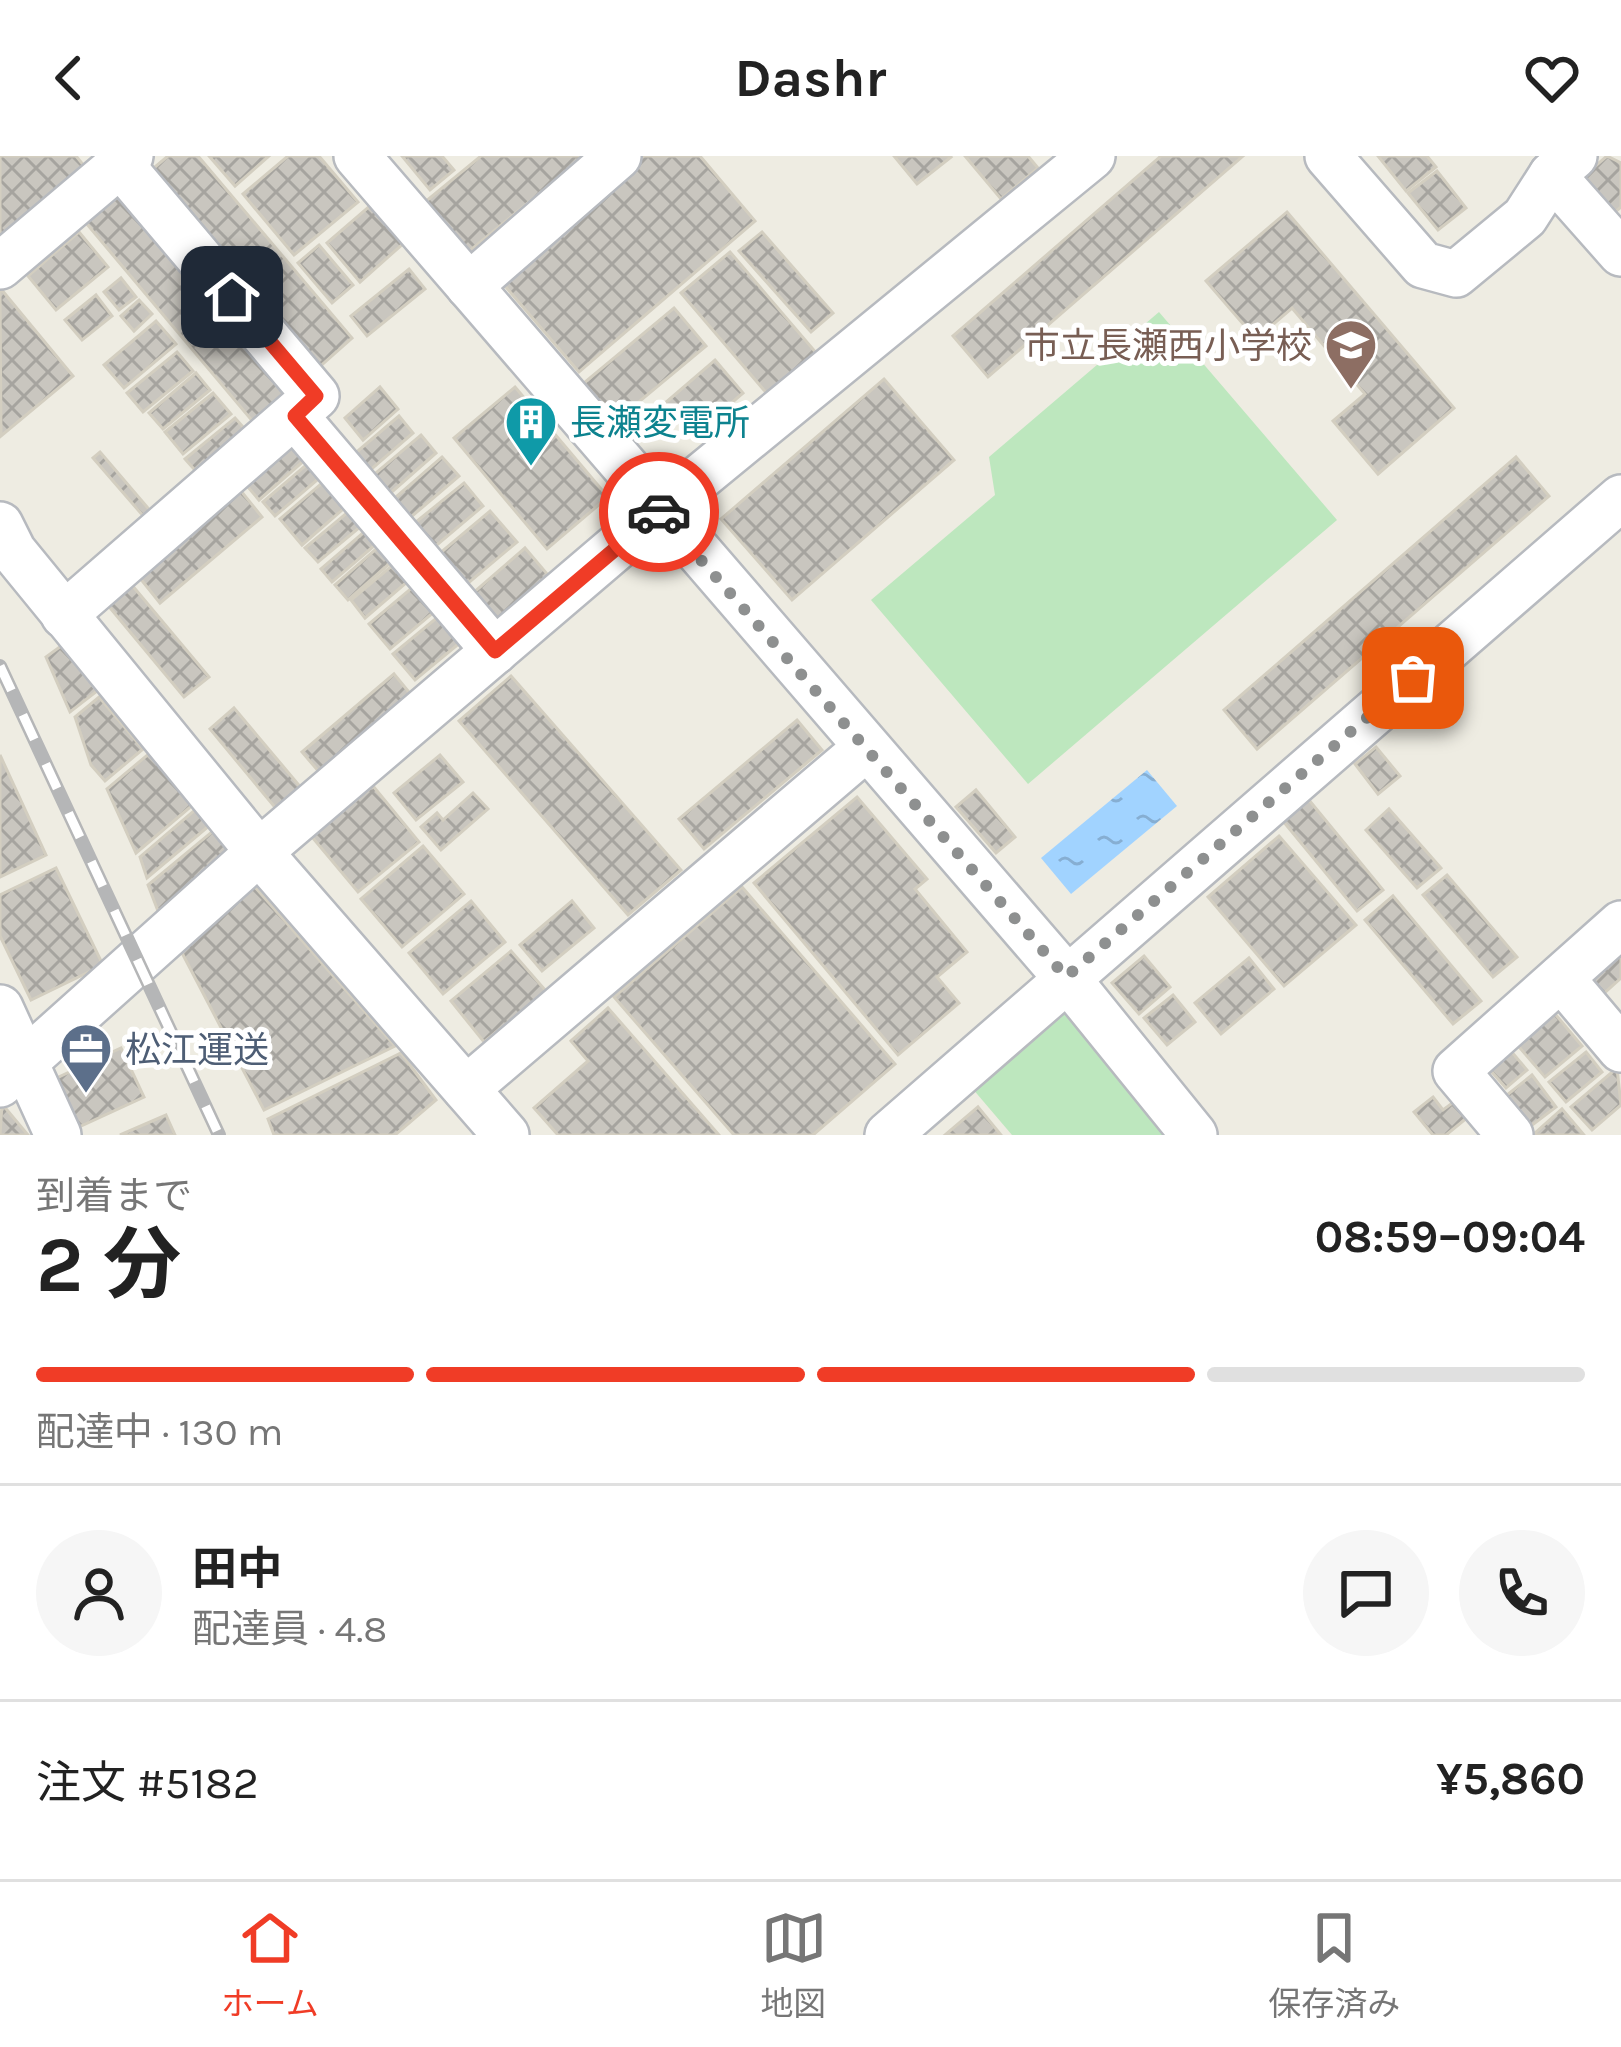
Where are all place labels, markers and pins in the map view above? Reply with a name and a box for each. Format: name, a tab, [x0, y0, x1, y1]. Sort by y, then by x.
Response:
pin	[181, 246, 283, 348]
school or university icon: 市立長瀬西小学校	[1323, 317, 1379, 391]
place label: 市立長瀬西小学校	[1024, 325, 1312, 367]
building icon: 長瀬変電所	[503, 394, 559, 468]
place label: 長瀬変電所	[570, 402, 750, 444]
pin	[1362, 627, 1464, 729]
office icon: 松江運送	[58, 1021, 114, 1095]
place label: 松江運送	[125, 1029, 269, 1071]

